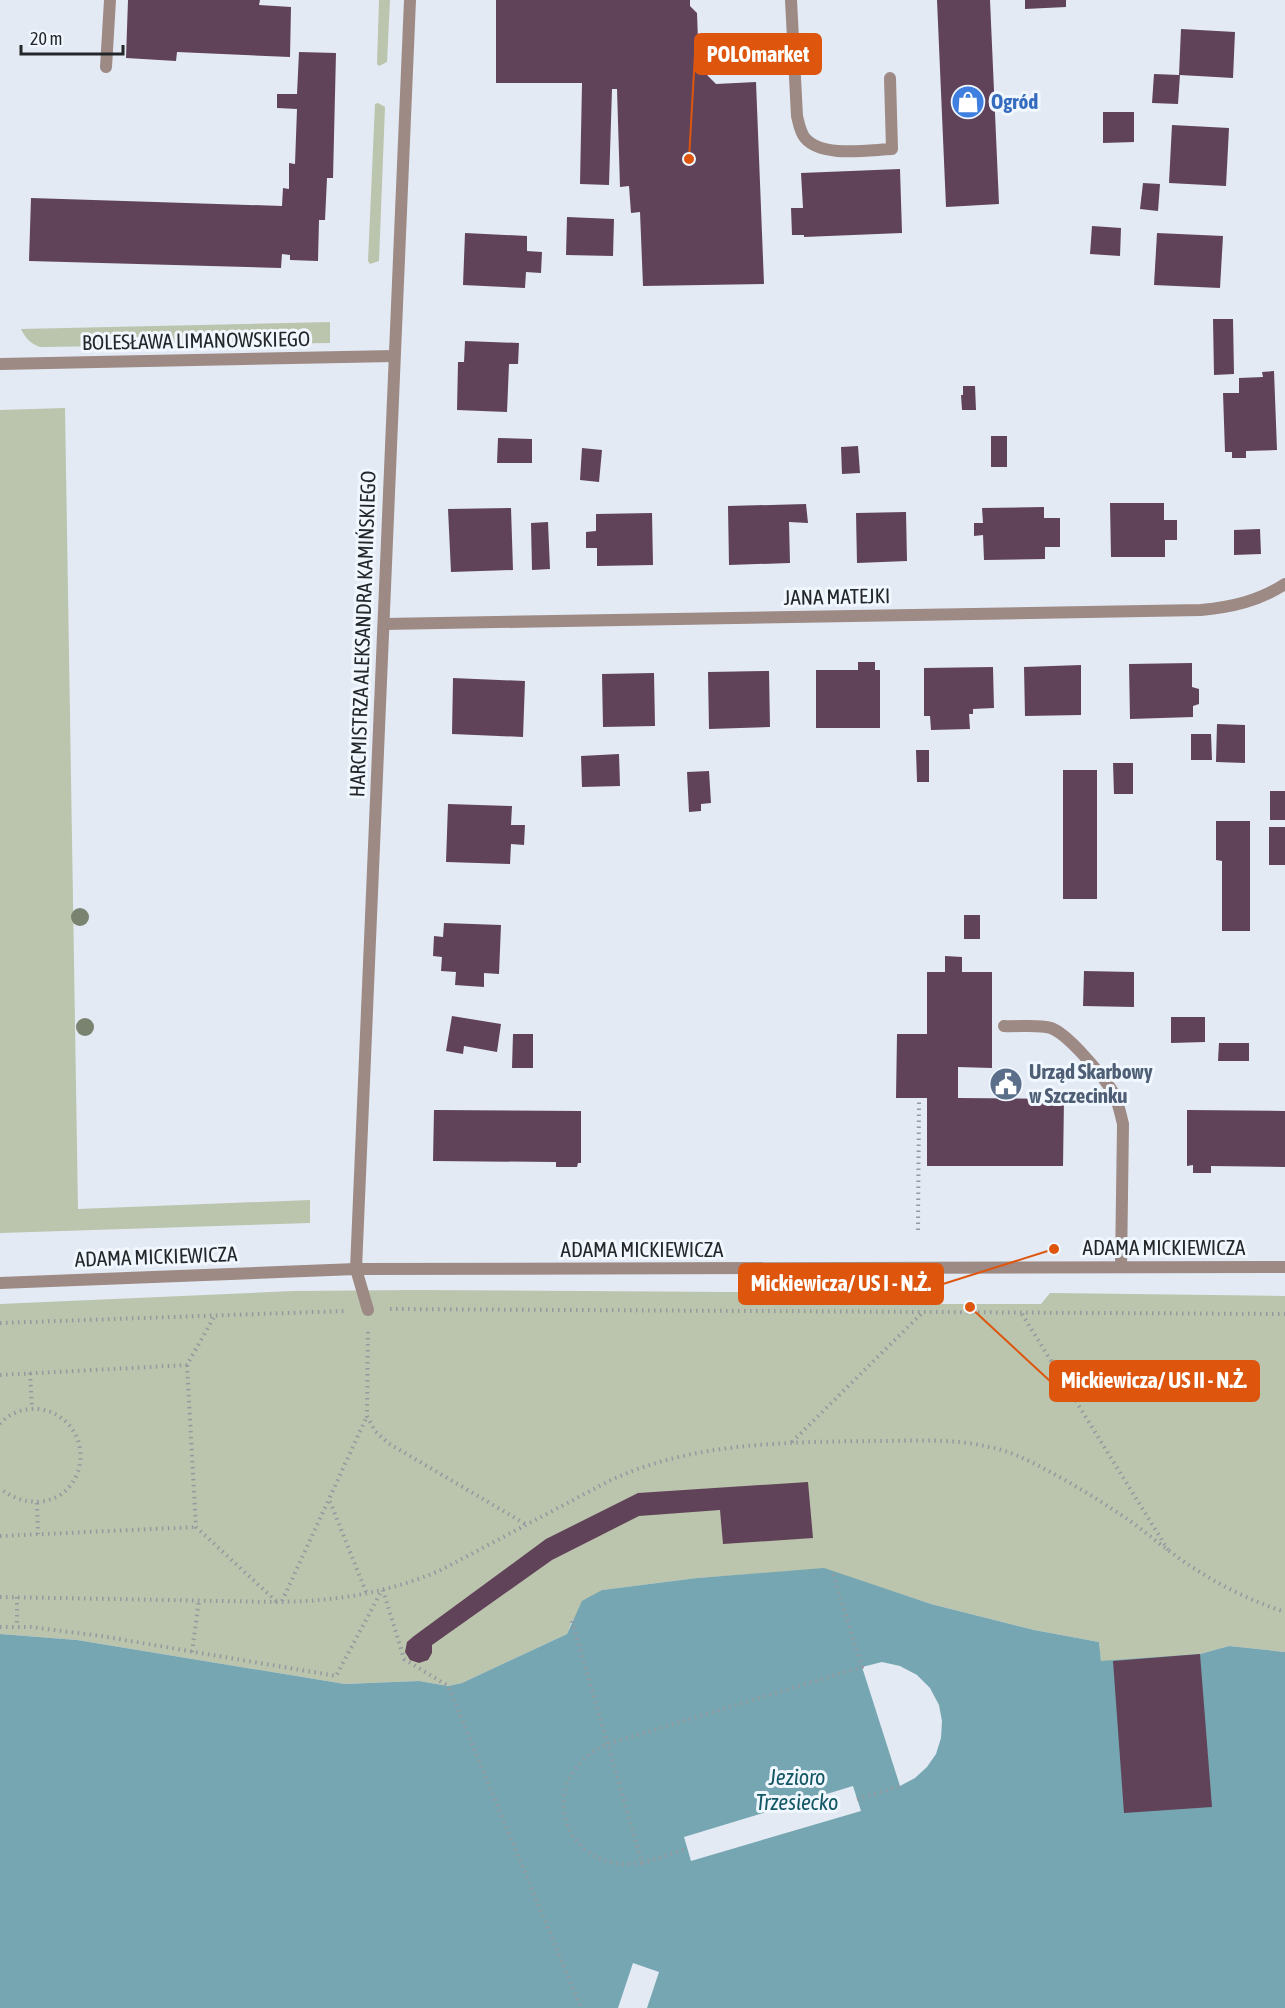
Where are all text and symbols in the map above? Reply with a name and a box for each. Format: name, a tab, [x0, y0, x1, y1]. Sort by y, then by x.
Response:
scale bar	[21, 18, 123, 56]
text: 20 m	[30, 28, 62, 49]
callout: POLOmarket	[695, 34, 821, 74]
text: POLOmarket	[707, 41, 810, 67]
shop icon: Ogród	[950, 84, 986, 120]
place label: Ogród	[991, 89, 1038, 113]
street label: BOLESŁAWA LIMANOWSKIEGO	[82, 326, 310, 354]
street label: HARCMISTRZA ALEKSANDRA KAMIŃSKIEGO	[344, 470, 380, 798]
street label: JANA MATEJKI	[783, 583, 890, 609]
place label: Urząd Skarbowy w Szczecinku	[1029, 1059, 1153, 1107]
public building icon: Urząd Skarbowy w Szczecinku	[988, 1066, 1024, 1102]
street label: ADAMA MICKIEWICZA	[1083, 1235, 1246, 1259]
street label: ADAMA MICKIEWICZA	[561, 1237, 724, 1261]
street label: ADAMA MICKIEWICZA	[74, 1241, 238, 1271]
callout: Mickiewicza/ US I - N.Ż.	[739, 1264, 943, 1304]
text: Mickiewicza/ US I - N.Ż.	[751, 1270, 931, 1296]
callout: Mickiewicza/ US II - N.Ż.	[1050, 1361, 1259, 1401]
text: Mickiewicza/ US II - N.Ż.	[1061, 1367, 1247, 1393]
water label: Jezioro Trzesiecko	[756, 1764, 838, 1815]

